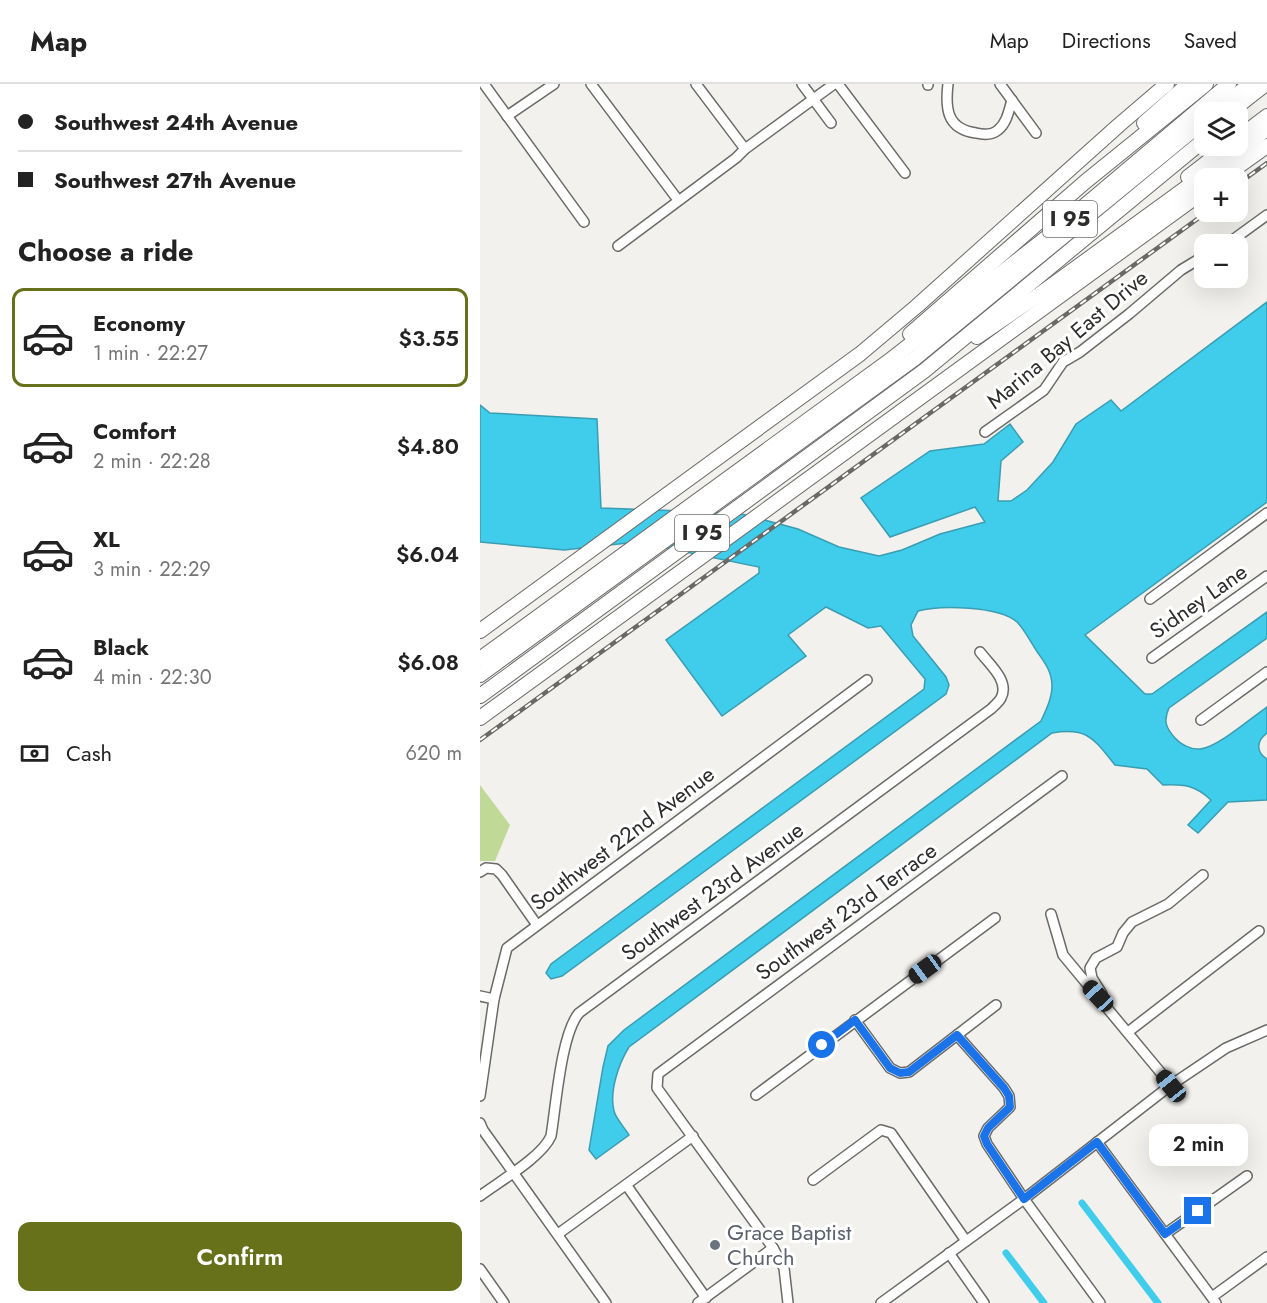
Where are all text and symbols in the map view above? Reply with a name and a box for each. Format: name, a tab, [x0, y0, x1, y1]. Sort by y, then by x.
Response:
text: Map	[30, 21, 87, 62]
text: Map	[990, 26, 1029, 56]
text: Directions	[1062, 26, 1151, 56]
text: Saved	[1184, 26, 1237, 56]
map controls	[1194, 102, 1248, 288]
button: layers	[1194, 102, 1248, 156]
text: Southwest 24th Avenue	[54, 106, 298, 138]
text: Southwest 27th Avenue	[54, 164, 296, 196]
button: +	[1194, 168, 1248, 222]
road number: I 95	[1043, 201, 1097, 237]
text: Choose a ride	[18, 232, 193, 271]
button: −	[1194, 234, 1248, 288]
street label: Marina Bay East Drive	[979, 262, 1155, 416]
text: Economy	[93, 307, 185, 339]
icon: car	[21, 311, 75, 365]
text: $3.55	[399, 322, 459, 354]
text: 1 min · 22:27	[93, 339, 208, 368]
text: Comfort	[93, 415, 176, 447]
icon: car	[21, 419, 75, 473]
text: $4.80	[397, 430, 459, 462]
text: 2 min · 22:28	[93, 447, 211, 476]
road number: I 95	[675, 515, 729, 551]
text: XL	[93, 523, 120, 555]
icon: car	[21, 527, 75, 581]
text: $6.04	[396, 538, 459, 570]
text: 3 min · 22:29	[93, 555, 211, 584]
street label: Sidney Lane	[1143, 556, 1253, 646]
text: Black	[93, 631, 149, 663]
icon: car	[21, 635, 75, 689]
text: $6.08	[397, 646, 459, 678]
text: 4 min · 22:30	[93, 663, 212, 692]
icon: cash	[18, 737, 51, 770]
text: Cash	[66, 737, 112, 769]
text: 620 m	[406, 739, 462, 768]
street label: Southwest 22nd Avenue	[523, 758, 721, 918]
street label: Southwest 23rd Avenue	[614, 814, 810, 968]
street label: Southwest 23rd Terrace	[749, 834, 943, 988]
car	[905, 951, 945, 987]
car	[1079, 977, 1117, 1015]
route start	[808, 1031, 835, 1058]
car	[1153, 1066, 1189, 1106]
callout: 2 min	[1148, 1124, 1248, 1166]
text: 2 min	[1173, 1130, 1224, 1159]
route end	[1184, 1197, 1211, 1224]
place label: Grace Baptist Church	[727, 1216, 852, 1273]
button: Confirm	[18, 1222, 462, 1291]
marker: Grace Baptist Church	[708, 1238, 722, 1252]

